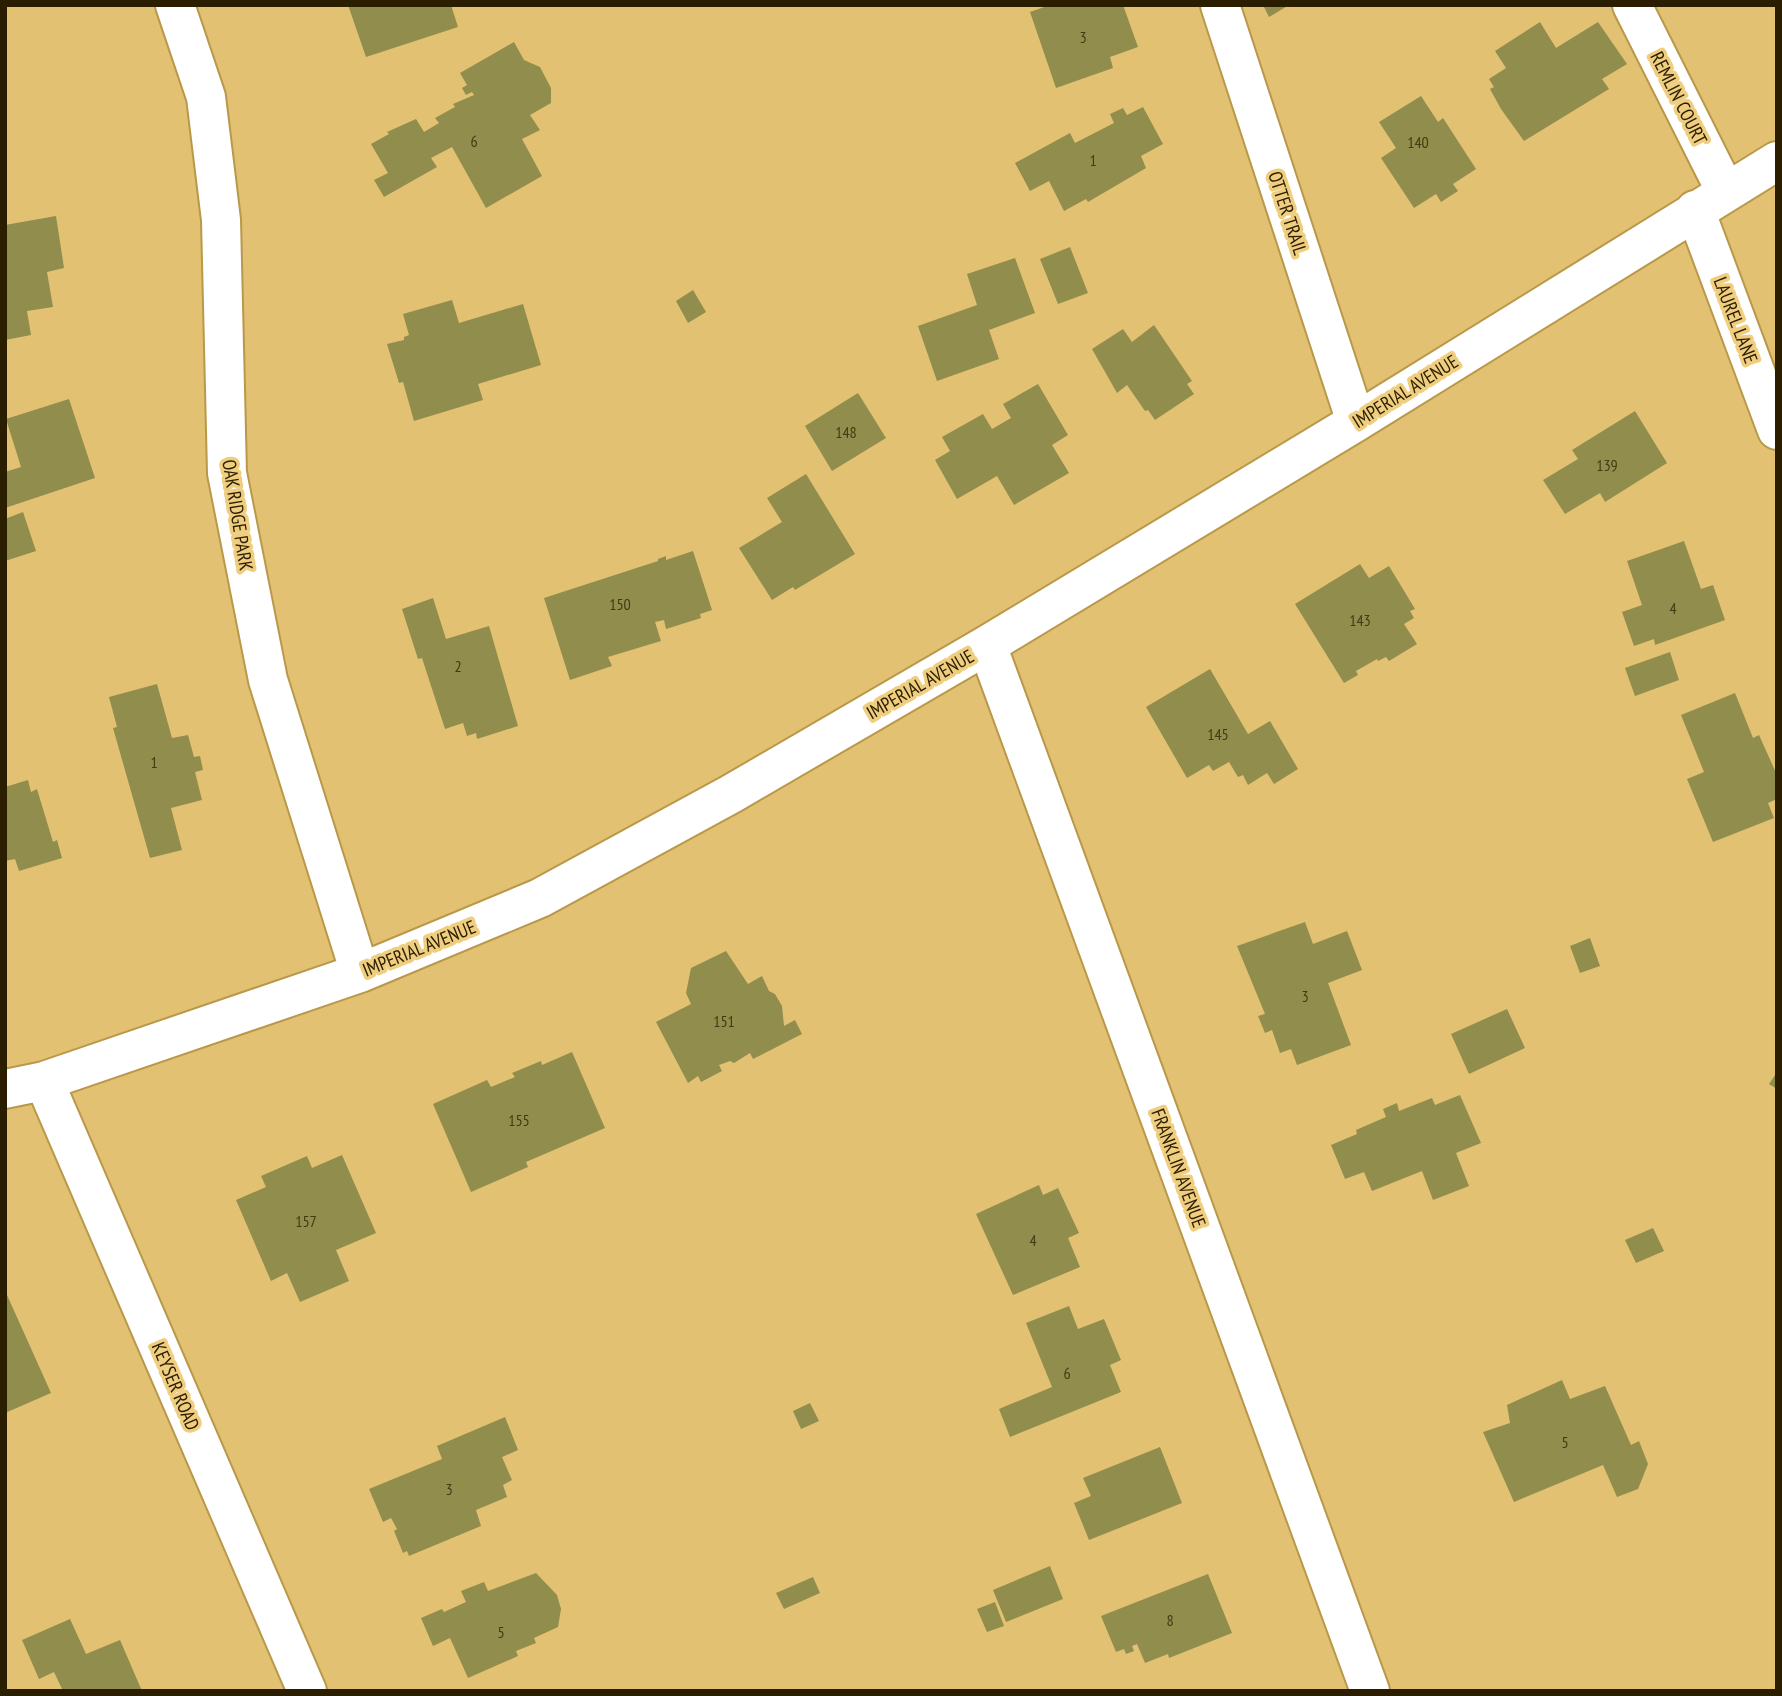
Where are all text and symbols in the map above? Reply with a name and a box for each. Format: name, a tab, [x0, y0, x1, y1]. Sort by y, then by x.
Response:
house number: 3	[1079, 27, 1087, 47]
street label: REMLIN COURT	[1645, 47, 1713, 149]
house number: 6	[470, 131, 478, 151]
house number: 140	[1407, 132, 1429, 152]
house number: 1	[1089, 150, 1097, 170]
street label: OTTER TRAIL	[1263, 168, 1313, 258]
street label: LAUREL LANE	[1709, 273, 1763, 367]
street label: IMPERIAL AVENUE	[1348, 349, 1462, 433]
house number: 148	[835, 422, 857, 442]
house number: 139	[1596, 455, 1618, 475]
street label: OAK RIDGE PARK	[217, 458, 259, 572]
house number: 150	[609, 594, 631, 614]
house number: 4	[1669, 598, 1677, 618]
house number: 143	[1349, 610, 1371, 630]
street label: IMPERIAL AVENUE	[862, 644, 978, 724]
house number: 2	[454, 656, 462, 676]
house number: 145	[1207, 724, 1229, 744]
house number: 1	[150, 752, 158, 772]
street label: IMPERIAL AVENUE	[359, 914, 479, 982]
house number: 3	[1301, 986, 1309, 1006]
house number: 151	[713, 1011, 735, 1031]
street label: FRANKLIN AVENUE	[1146, 1105, 1212, 1231]
house number: 155	[508, 1110, 530, 1130]
house number: 157	[295, 1211, 317, 1231]
house number: 4	[1029, 1230, 1037, 1250]
street label: KEYSER ROAD	[147, 1338, 205, 1434]
house number: 6	[1063, 1363, 1071, 1383]
house number: 5	[1561, 1432, 1569, 1452]
house number: 3	[445, 1479, 453, 1499]
house number: 8	[1166, 1610, 1174, 1630]
house number: 5	[497, 1622, 505, 1642]

